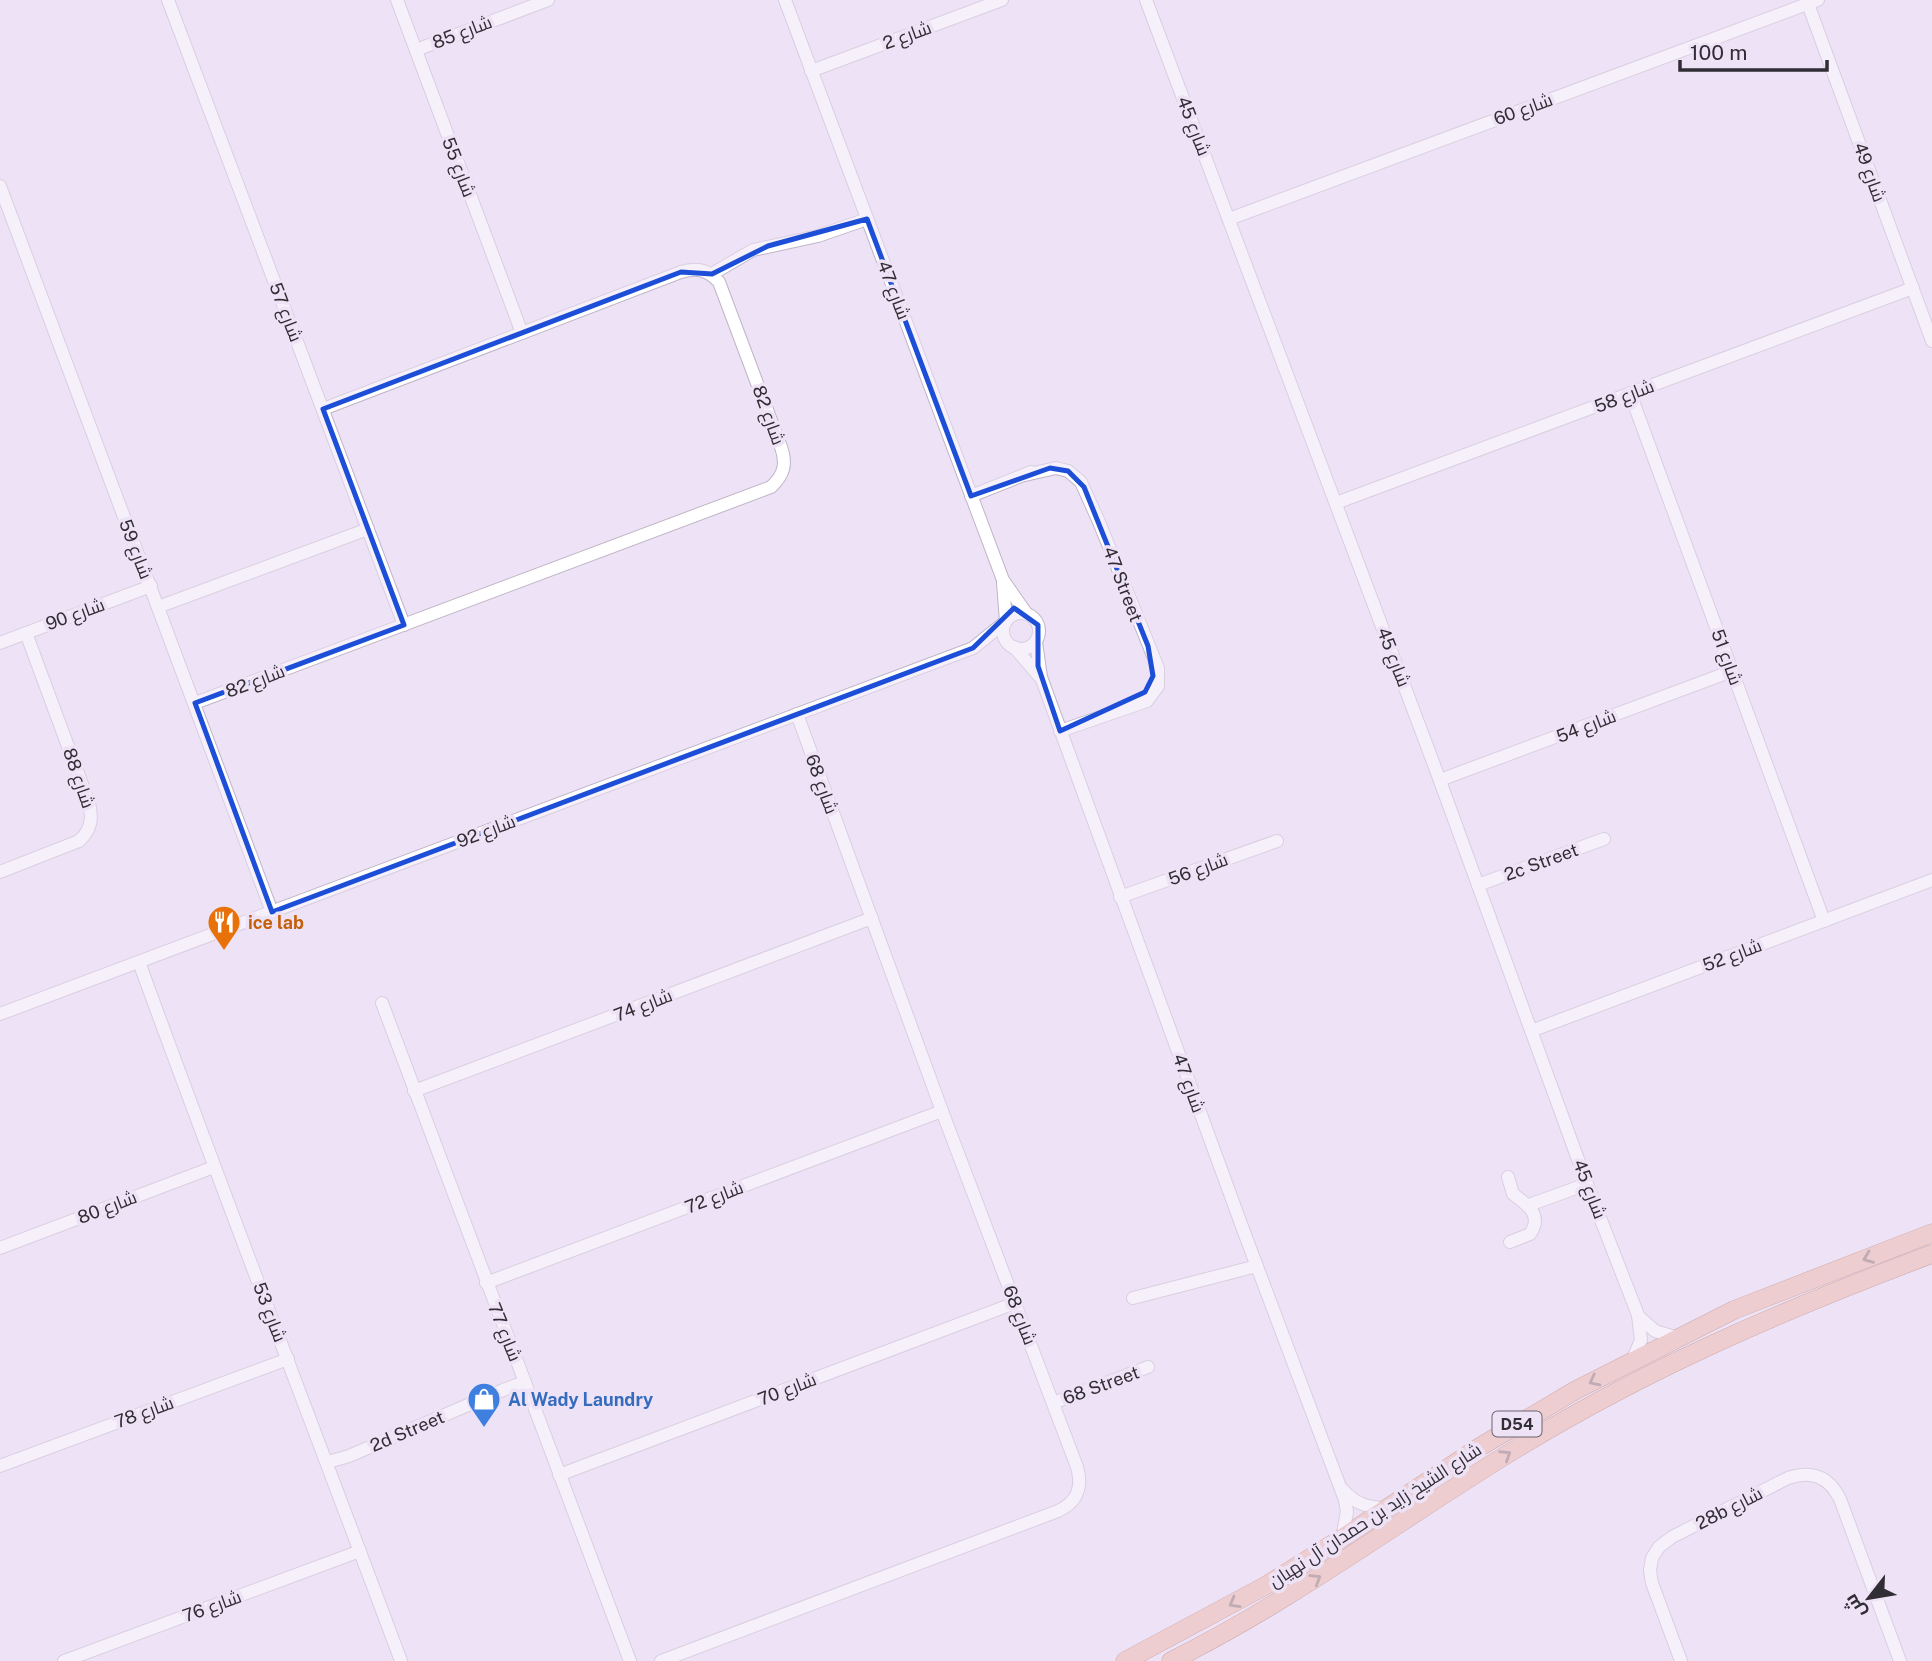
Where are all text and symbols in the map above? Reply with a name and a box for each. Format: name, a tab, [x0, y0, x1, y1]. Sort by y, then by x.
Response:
street label: شارع 85	[429, 11, 496, 55]
street label: شارع 2	[880, 17, 935, 55]
scale bar	[1680, 28, 1827, 72]
text: 100 m	[1690, 40, 1747, 65]
street label: شارع 60	[1491, 89, 1556, 131]
street label: شارع 45	[1171, 93, 1215, 159]
street label: شارع 55	[436, 134, 480, 201]
street label: شارع 49	[1848, 139, 1890, 205]
street label: شارع 47	[871, 258, 915, 323]
street label: شارع 57	[263, 279, 307, 345]
street label: شارع 58	[1591, 375, 1658, 419]
street label: شارع 82	[747, 382, 789, 448]
street label: شارع 59	[113, 516, 157, 582]
street label: 47 Street	[1099, 543, 1147, 625]
street label: شارع 90	[43, 594, 108, 636]
street label: شارع 45	[1371, 624, 1415, 690]
street label: شارع 51	[1705, 626, 1747, 689]
street label: شارع 82	[222, 660, 288, 704]
street label: شارع 54	[1553, 705, 1619, 749]
street label: شارع 88	[57, 745, 99, 812]
street label: شارع 68	[800, 751, 842, 817]
street label: شارع 92	[454, 810, 519, 854]
street label: 2c Street	[1501, 839, 1581, 885]
street label: شارع 56	[1165, 849, 1231, 891]
restaurant icon: ice lab	[205, 903, 243, 952]
place label: ice lab	[248, 912, 304, 933]
street label: شارع 52	[1700, 934, 1765, 978]
street label: شارع 74	[611, 984, 676, 1028]
street label: شارع 47	[1167, 1051, 1209, 1116]
street label: شارع 45	[1567, 1156, 1611, 1222]
street label: شارع 72	[682, 1176, 747, 1220]
street label: شارع 80	[74, 1186, 140, 1230]
one-way arrow	[1863, 1249, 1875, 1263]
street label: شارع 53	[247, 1279, 291, 1345]
street label: شارع 68	[997, 1282, 1041, 1348]
street label: شارع 77	[482, 1300, 526, 1365]
street label: 68 Street	[1060, 1362, 1142, 1408]
street label: شارع 70	[755, 1368, 820, 1412]
one-way arrow	[1589, 1373, 1601, 1386]
shop icon: Al Wady Laundry	[465, 1380, 503, 1429]
place label: Al Wady Laundry	[508, 1389, 653, 1410]
street label: شارع 78	[112, 1392, 177, 1434]
street label: 2d Street	[367, 1406, 447, 1456]
road number: D54	[1492, 1412, 1542, 1436]
street label: شارع الشيخ زايد بن حمدان آل نهيان	[1265, 1438, 1486, 1593]
one-way arrow	[1499, 1450, 1512, 1463]
street label: 28b شارع	[1692, 1482, 1767, 1536]
north arrow	[1834, 1563, 1904, 1633]
one-way arrow	[1308, 1575, 1321, 1588]
street label: شارع 76	[180, 1586, 245, 1628]
text: ش	[1839, 1590, 1871, 1623]
one-way arrow	[1228, 1595, 1241, 1608]

